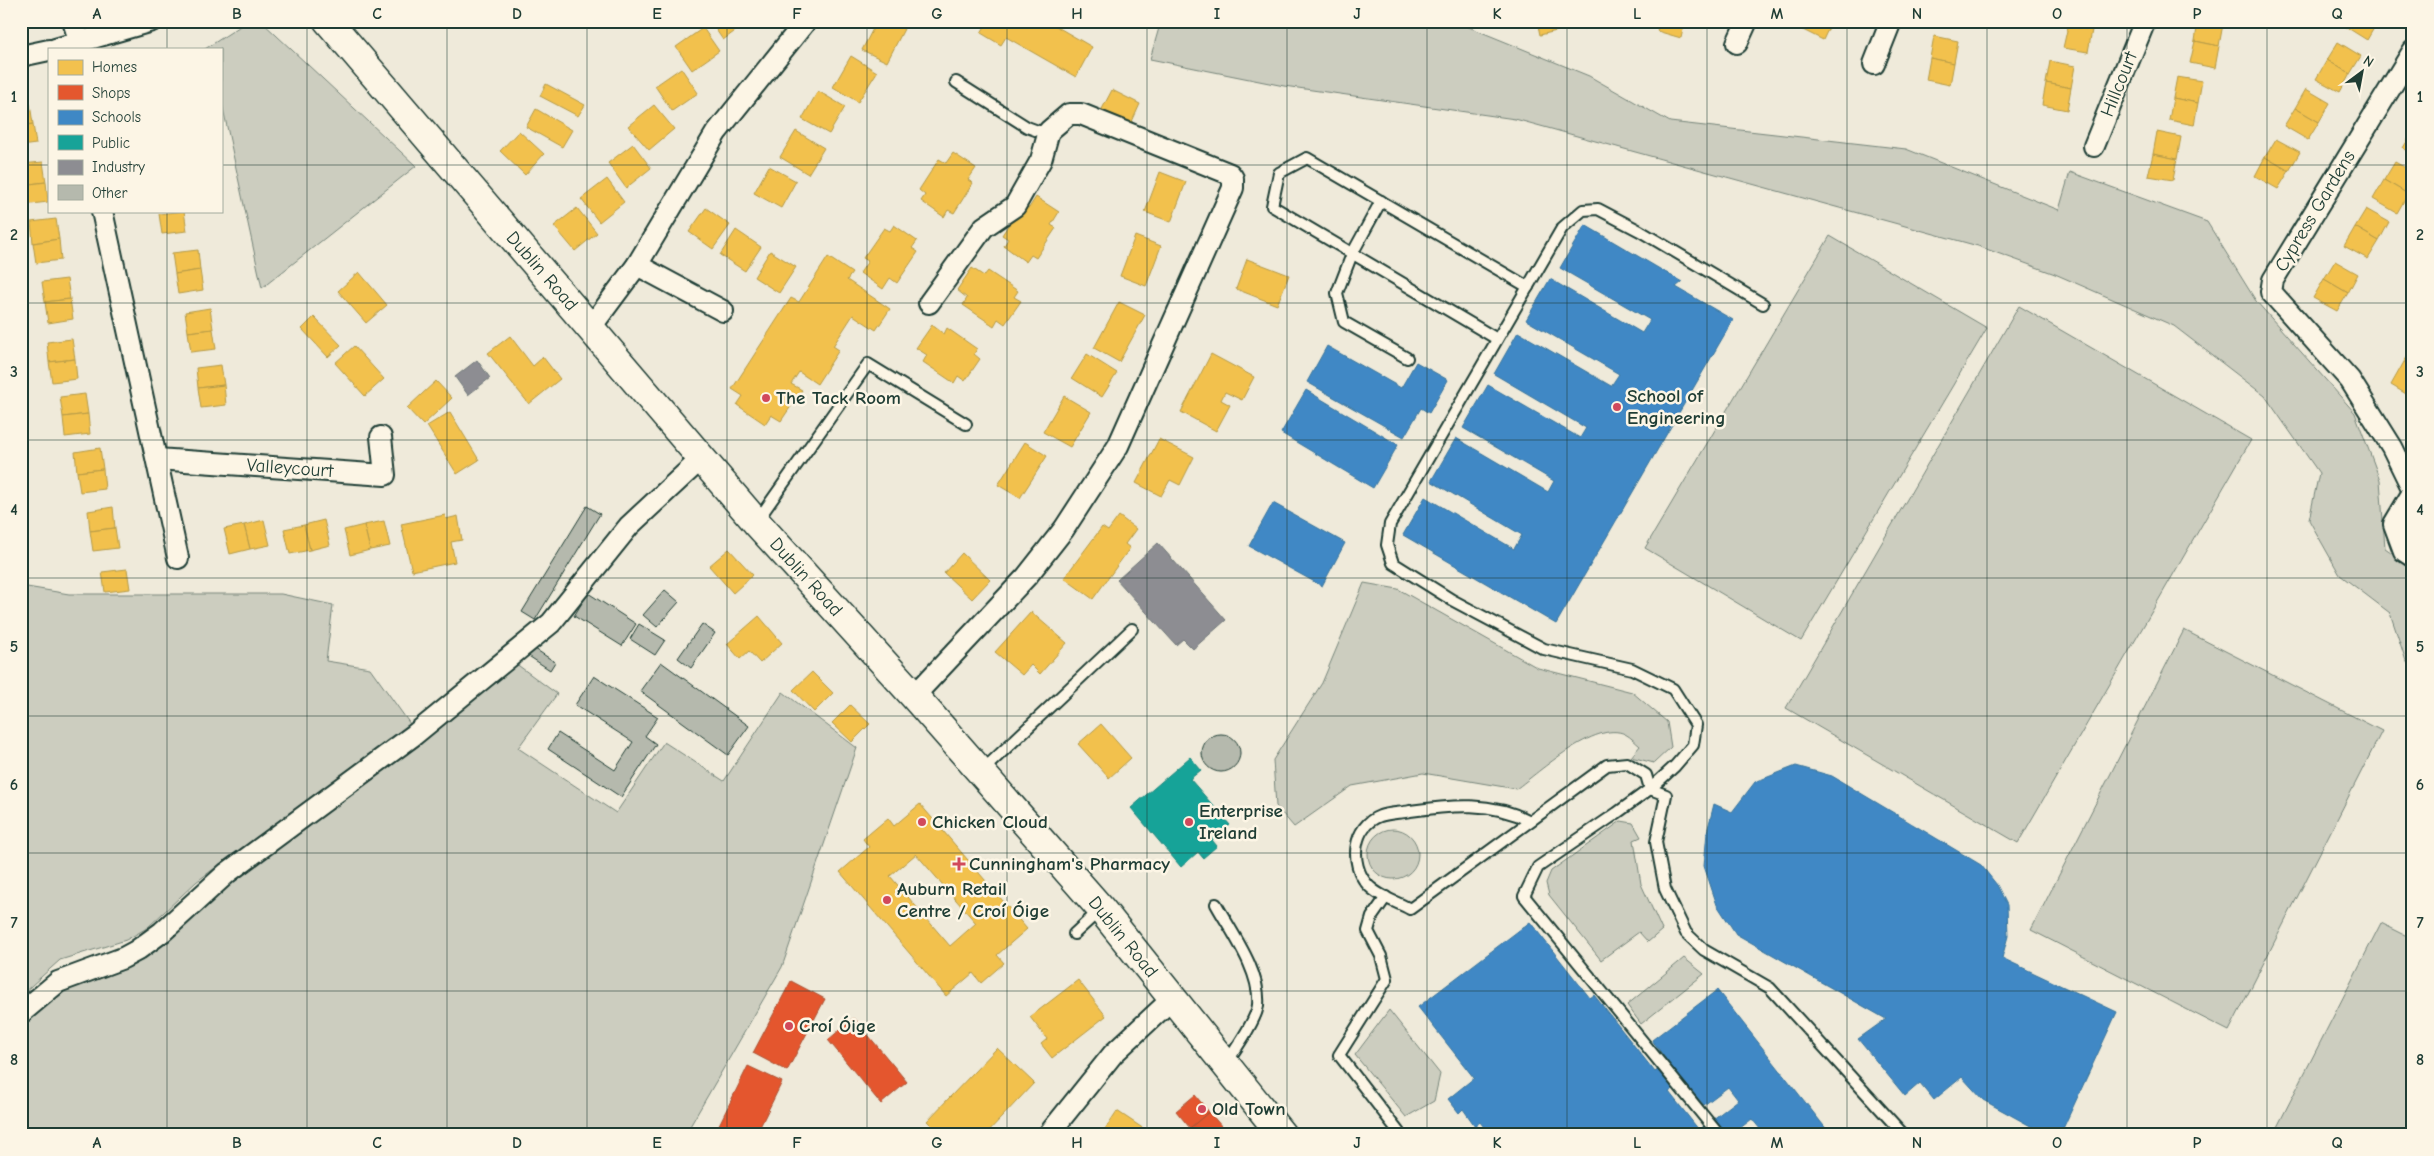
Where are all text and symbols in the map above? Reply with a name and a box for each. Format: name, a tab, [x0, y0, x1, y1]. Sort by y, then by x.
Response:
text: A	[93, 5, 102, 23]
text: B	[232, 5, 242, 23]
text: C	[372, 5, 382, 23]
text: D	[512, 5, 522, 23]
text: E	[652, 5, 662, 23]
text: F	[792, 5, 802, 23]
text: G	[931, 5, 943, 23]
text: H	[1071, 5, 1083, 23]
text: I	[1214, 5, 1220, 23]
text: J	[1353, 5, 1361, 23]
text: K	[1492, 5, 1502, 23]
text: L	[1633, 5, 1641, 23]
text: M	[1771, 5, 1784, 23]
text: N	[1912, 5, 1922, 23]
text: O	[2052, 5, 2062, 23]
text: P	[2193, 5, 2202, 23]
text: Q	[2331, 5, 2343, 23]
legend	[48, 48, 222, 212]
street label: Hillcourt	[2096, 48, 2142, 120]
north arrow	[2336, 48, 2386, 98]
text: N	[2360, 52, 2377, 71]
text: Homes	[92, 58, 137, 76]
text: Shops	[92, 84, 130, 102]
text: 1	[11, 88, 17, 106]
text: 1	[2417, 88, 2423, 106]
text: Schools	[92, 108, 141, 126]
text: Public	[92, 134, 130, 152]
street label: Cypress Gardens	[2270, 146, 2360, 276]
text: Industry	[92, 158, 145, 176]
text: Other	[92, 184, 127, 202]
text: 2	[10, 226, 18, 244]
text: 2	[2416, 226, 2424, 244]
street label: Dublin Road	[501, 227, 583, 315]
text: 3	[10, 363, 18, 381]
text: 3	[2416, 363, 2424, 381]
place label: School of Engineering	[1627, 385, 1726, 429]
place label: The Tack Room	[776, 387, 901, 409]
marker: The Tack Room	[760, 392, 772, 404]
marker: School of Engineering	[1611, 401, 1623, 413]
street label: Valleycourt	[246, 454, 335, 482]
text: 4	[10, 501, 18, 519]
text: 4	[2416, 501, 2424, 519]
street label: Dublin Road	[765, 533, 847, 621]
text: 5	[10, 638, 18, 656]
text: 5	[2416, 638, 2424, 656]
text: 6	[10, 776, 18, 794]
text: 6	[2416, 776, 2424, 794]
place label: Enterprise Ireland	[1199, 800, 1283, 844]
place label: Chicken Cloud	[932, 811, 1048, 833]
marker: Chicken Cloud	[916, 816, 928, 828]
marker: Enterprise Ireland	[1183, 816, 1195, 828]
place label: Cunningham's Pharmacy	[969, 853, 1170, 875]
marker: Cunningham's Pharmacy	[953, 858, 965, 870]
place label: Auburn Retail Centre / Croí Óige	[897, 878, 1049, 922]
street label: Dublin Road	[1084, 892, 1162, 982]
marker: Auburn Retail Centre / Croí Óige	[881, 894, 893, 906]
text: 7	[10, 914, 18, 932]
text: 7	[2416, 914, 2424, 932]
place label: Croí Óige	[799, 1015, 876, 1037]
marker: Croí Óige	[783, 1020, 795, 1032]
text: 8	[10, 1051, 18, 1069]
text: 8	[2416, 1051, 2424, 1069]
place label: Old Town	[1212, 1098, 1286, 1120]
marker: Old Town	[1196, 1103, 1208, 1115]
text: A	[93, 1134, 102, 1152]
text: B	[232, 1134, 242, 1152]
text: C	[372, 1134, 382, 1152]
text: D	[512, 1134, 522, 1152]
text: E	[652, 1134, 662, 1152]
text: F	[792, 1134, 802, 1152]
text: G	[931, 1134, 943, 1152]
text: H	[1071, 1134, 1083, 1152]
text: I	[1214, 1134, 1220, 1152]
text: J	[1353, 1134, 1361, 1152]
text: K	[1492, 1134, 1502, 1152]
text: L	[1633, 1134, 1641, 1152]
text: M	[1771, 1134, 1784, 1152]
text: N	[1912, 1134, 1922, 1152]
text: O	[2052, 1134, 2062, 1152]
text: P	[2193, 1134, 2202, 1152]
text: Q	[2331, 1134, 2343, 1152]

